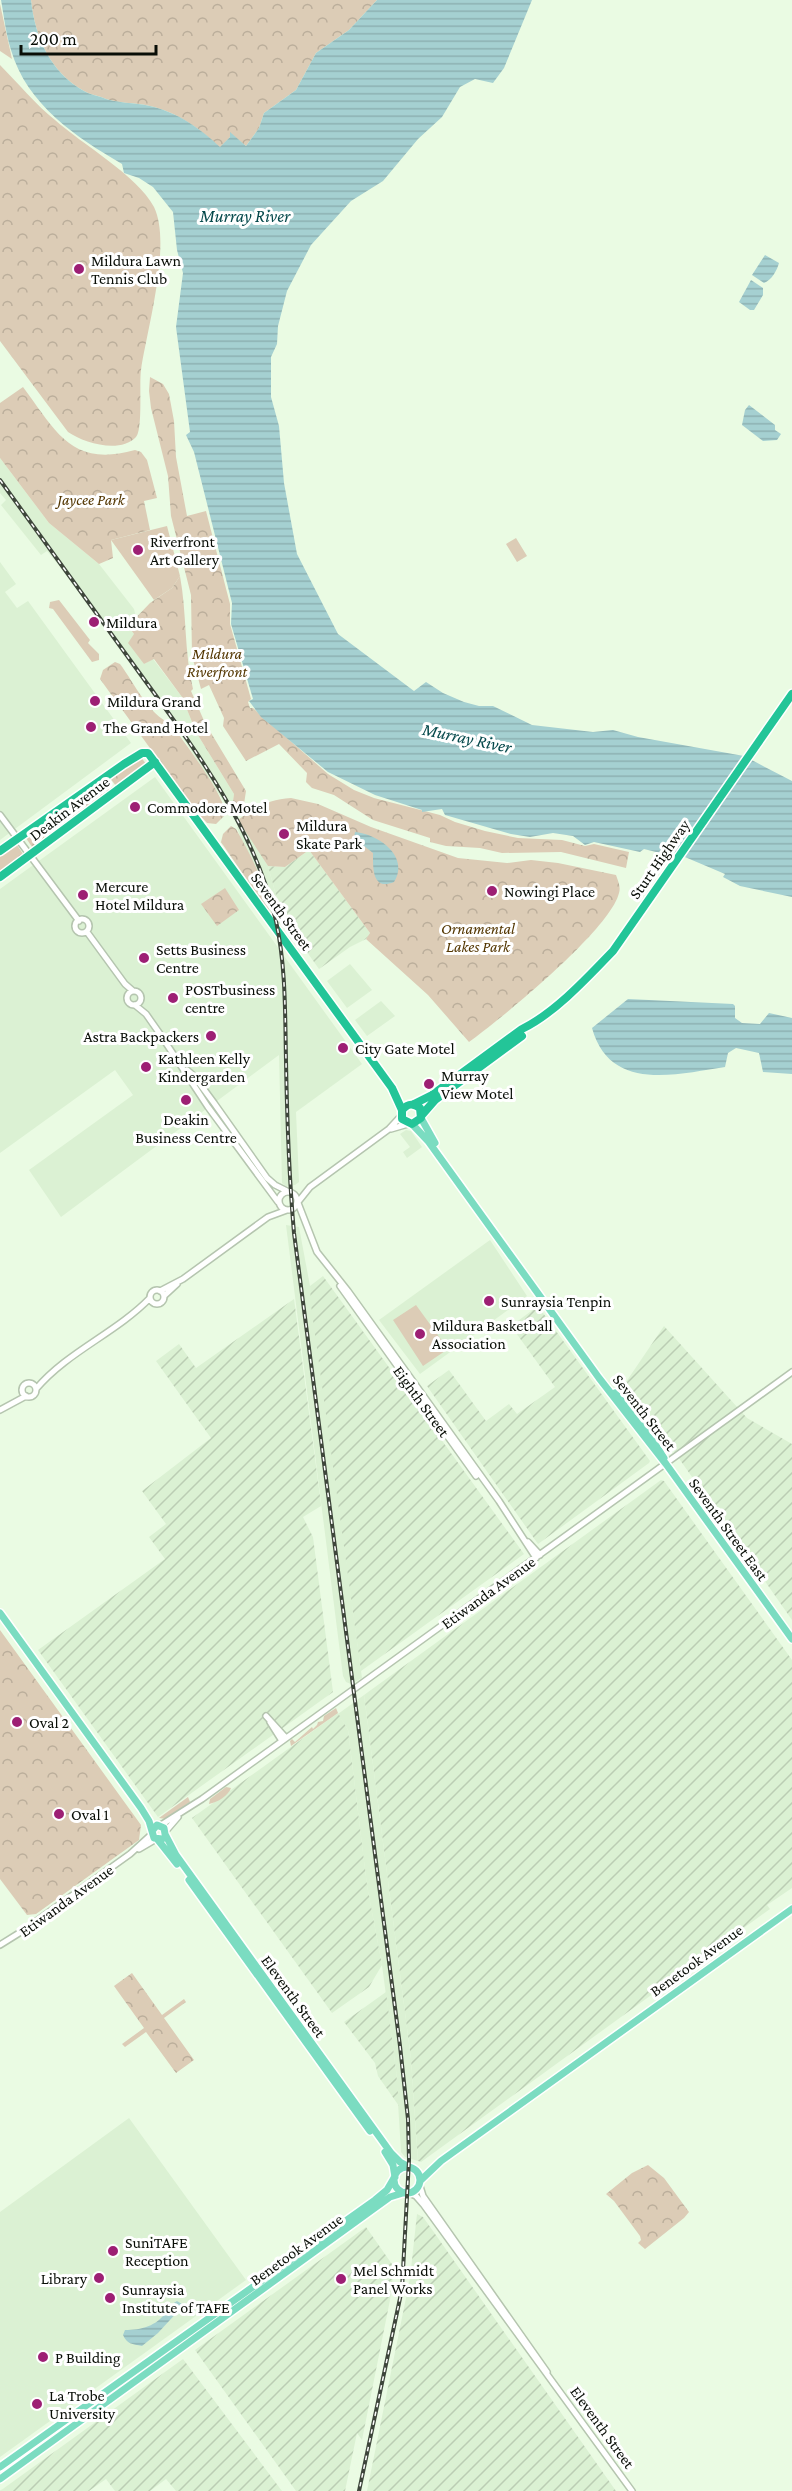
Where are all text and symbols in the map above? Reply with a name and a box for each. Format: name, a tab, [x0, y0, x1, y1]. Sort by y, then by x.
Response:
scale bar	[21, 18, 156, 56]
text: 200 m	[30, 29, 77, 49]
water label: Murray River	[199, 206, 291, 226]
place label: Mildura Lawn Tennis Club	[91, 252, 181, 287]
marker: Mildura Lawn Tennis Club	[72, 262, 86, 276]
park label: Jaycee Park	[54, 491, 126, 509]
place label: Riverfront Art Gallery	[150, 533, 220, 569]
marker: Riverfront Art Gallery	[131, 543, 145, 557]
place label: Mildura	[106, 614, 158, 631]
marker: Mildura	[87, 615, 101, 629]
park label: Mildura Riverfront	[187, 645, 247, 681]
place label: Mildura Grand	[107, 693, 202, 710]
marker: Mildura Grand	[88, 694, 102, 708]
place label: The Grand Hotel	[103, 719, 208, 736]
water label: Murray River	[420, 719, 514, 757]
marker: The Grand Hotel	[84, 720, 98, 734]
street label: Deakin Avenue	[26, 773, 113, 844]
place label: Commodore Motel	[147, 799, 267, 816]
marker: Commodore Motel	[128, 800, 142, 814]
street label: Sturt Highway	[626, 816, 694, 903]
place label: Mildura Skate Park	[296, 817, 362, 852]
marker: Mildura Skate Park	[277, 827, 291, 841]
street label: Seventh Street	[248, 869, 316, 954]
place label: Mercure Hotel Mildura	[95, 878, 185, 913]
place label: Nowingi Place	[504, 883, 595, 901]
marker: Nowingi Place	[485, 884, 499, 898]
marker: Mercure Hotel Mildura	[76, 888, 90, 902]
park label: Ornamental Lakes Park	[441, 920, 516, 955]
place label: Setts Business Centre	[156, 941, 246, 976]
marker: Setts Business Centre	[137, 951, 151, 965]
place label: POSTbusiness centre	[185, 981, 275, 1016]
marker: POSTbusiness centre	[166, 991, 180, 1005]
place label: Astra Backpackers	[83, 1028, 199, 1046]
marker: Astra Backpackers	[204, 1029, 218, 1043]
place label: City Gate Motel	[355, 1040, 455, 1058]
marker: City Gate Motel	[336, 1041, 350, 1055]
place label: Kathleen Kelly Kindergarden	[158, 1050, 251, 1086]
marker: Kathleen Kelly Kindergarden	[139, 1060, 153, 1074]
place label: Murray View Motel	[441, 1067, 513, 1102]
marker: Murray View Motel	[422, 1077, 436, 1091]
marker: Deakin Business Centre	[179, 1093, 193, 1107]
place label: Deakin Business Centre	[135, 1111, 237, 1146]
place label: Sunraysia Tenpin	[501, 1293, 612, 1311]
marker: Sunraysia Tenpin	[482, 1294, 496, 1308]
place label: Mildura Basketball Association	[432, 1317, 553, 1352]
marker: Mildura Basketball Association	[413, 1327, 427, 1341]
street label: Eighth Street	[389, 1362, 453, 1441]
street label: Seventh Street	[610, 1371, 680, 1454]
street label: Seventh Street East	[686, 1475, 772, 1584]
street label: Etiwanda Avenue	[438, 1553, 538, 1632]
place label: Oval 2	[29, 1714, 70, 1731]
marker: Oval 2	[10, 1715, 24, 1729]
place label: Oval 1	[71, 1806, 109, 1823]
marker: Oval 1	[52, 1807, 66, 1821]
street label: Etiwanda Avenue	[16, 1861, 116, 1940]
street label: Benetook Avenue	[647, 1921, 746, 2000]
street label: Eleventh Street	[258, 1952, 329, 2041]
street label: Benetook Avenue	[247, 2210, 346, 2289]
place label: SuniTAFE Reception	[125, 2234, 189, 2270]
marker: SuniTAFE Reception	[106, 2244, 120, 2258]
place label: Mel Schmidt Panel Works	[353, 2262, 435, 2297]
place label: Library	[41, 2270, 88, 2288]
marker: Library	[92, 2271, 106, 2285]
marker: Mel Schmidt Panel Works	[334, 2272, 348, 2286]
place label: Sunraysia Institute of TAFE	[122, 2281, 230, 2316]
marker: Sunraysia Institute of TAFE	[103, 2291, 117, 2305]
place label: P Building	[55, 2349, 121, 2367]
marker: P Building	[36, 2350, 50, 2364]
street label: Eleventh Street	[567, 2383, 638, 2472]
place label: La Trobe University	[49, 2387, 116, 2423]
marker: La Trobe University	[30, 2397, 44, 2411]

